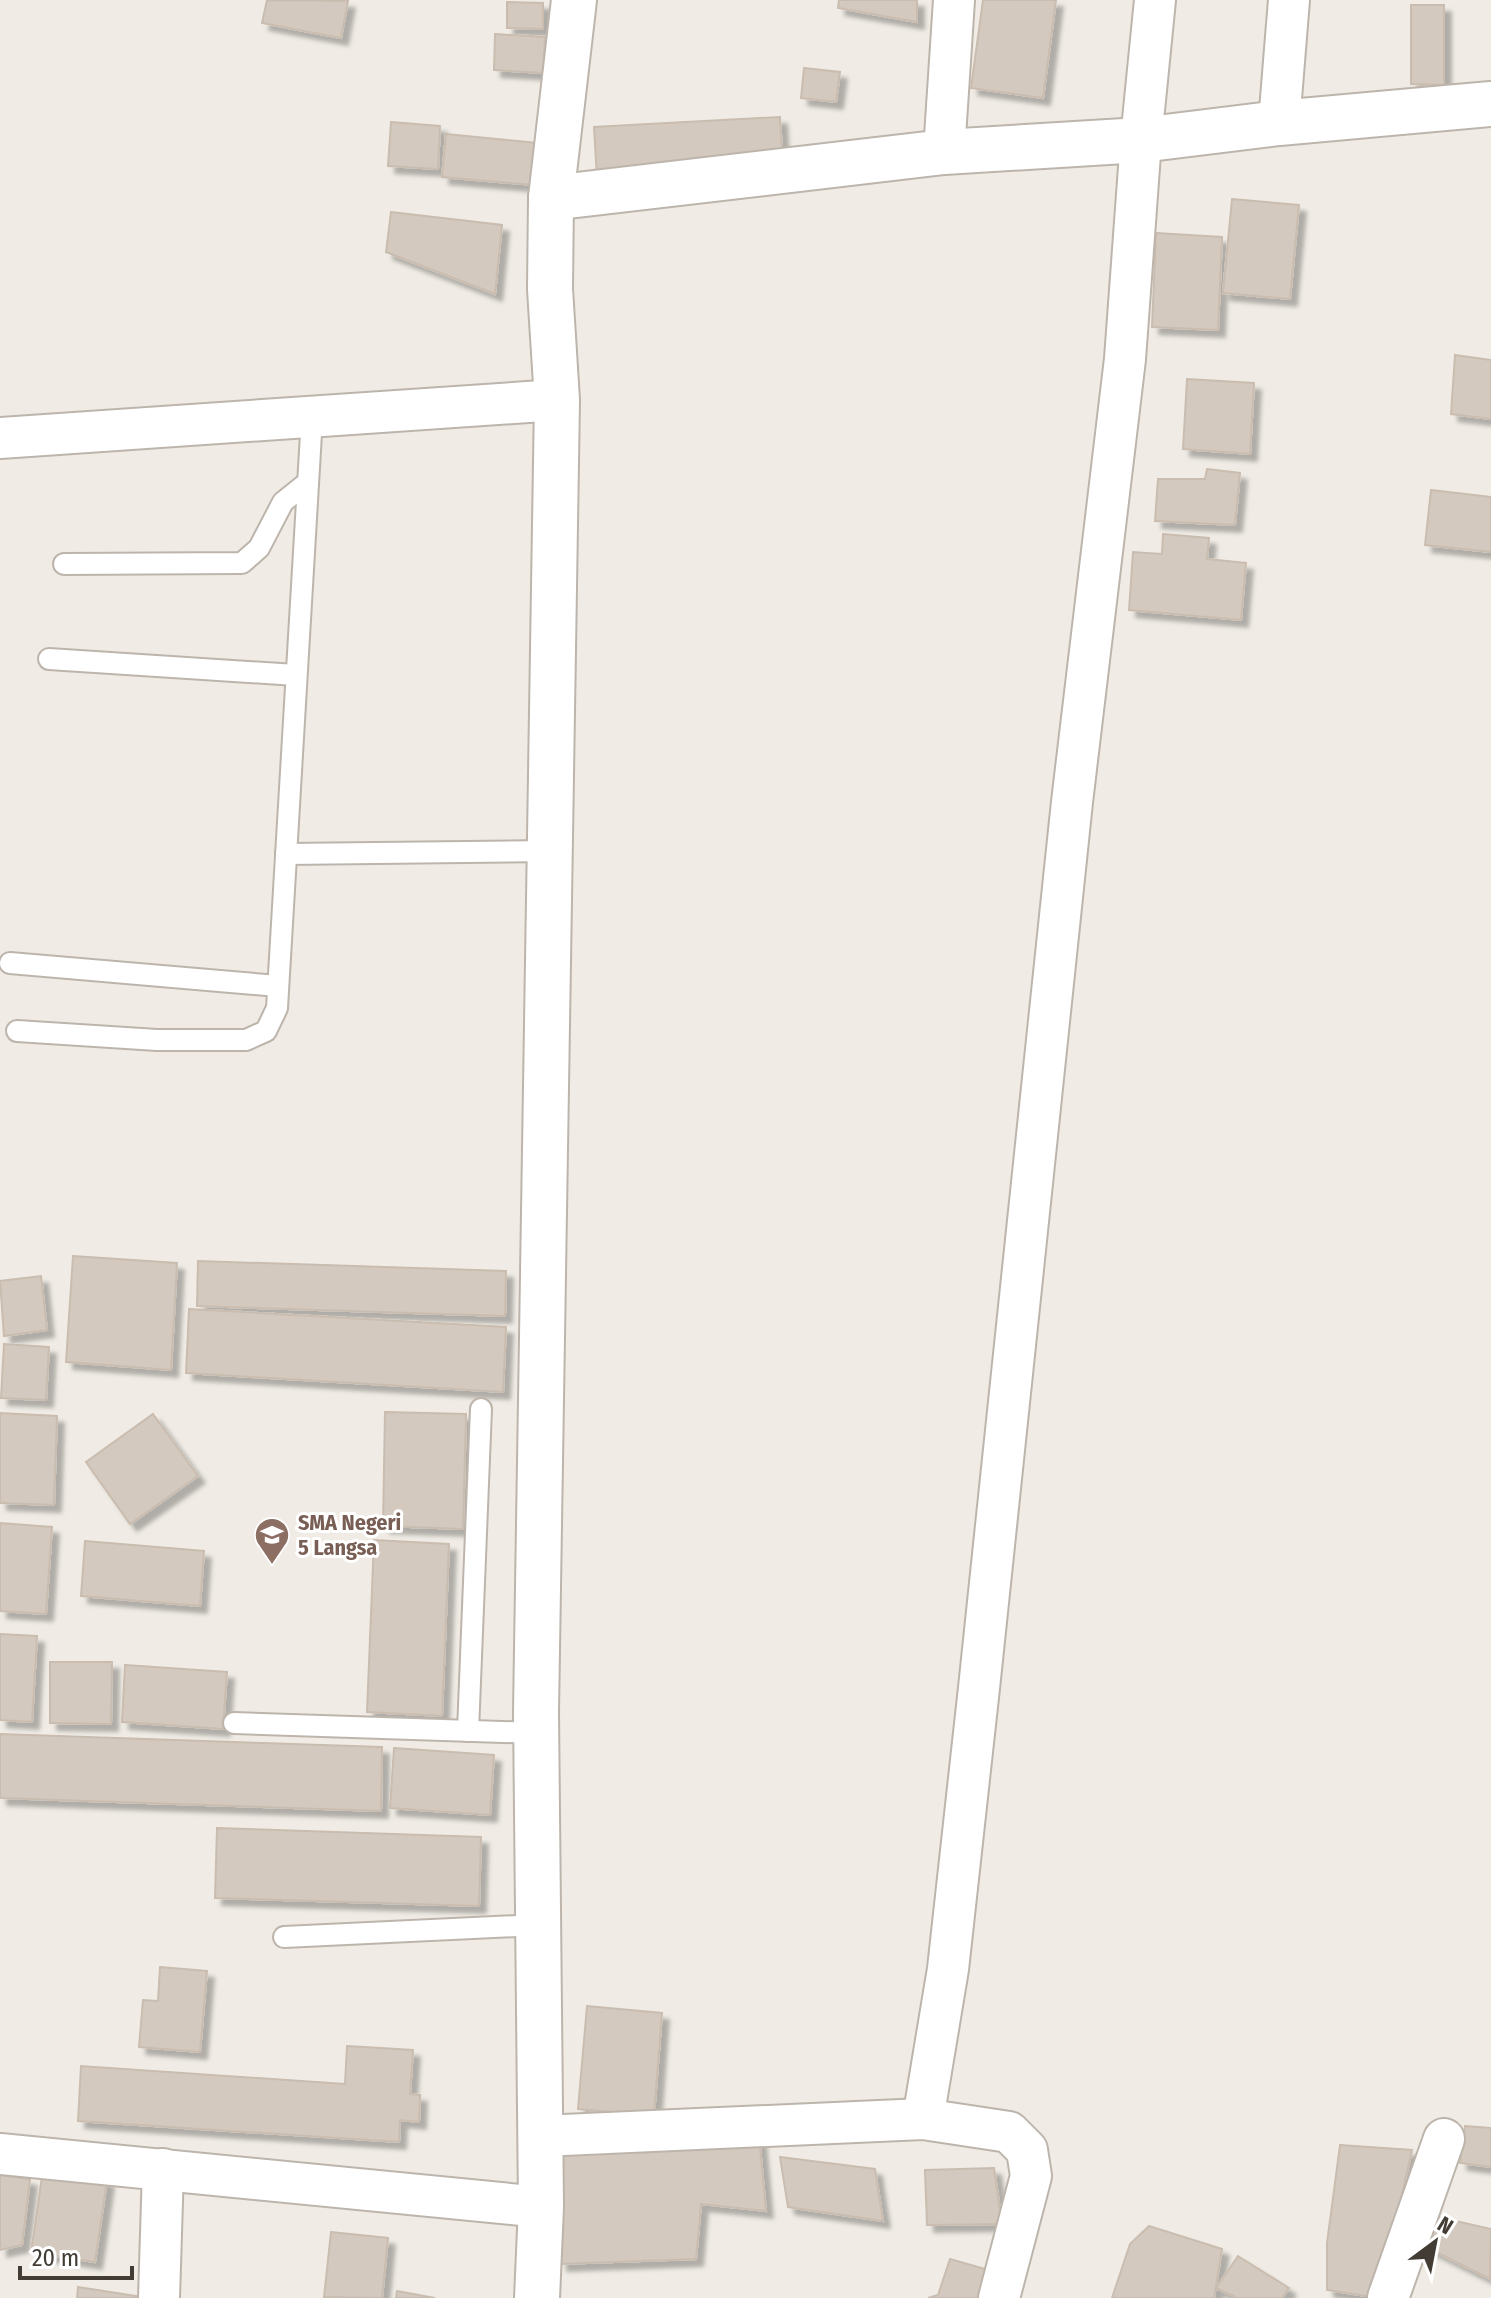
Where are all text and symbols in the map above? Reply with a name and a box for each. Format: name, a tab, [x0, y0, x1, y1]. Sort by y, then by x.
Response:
place label: SMA Negeri 5 Langsa	[298, 1509, 401, 1561]
school or university icon: SMA Negeri 5 Langsa	[253, 1516, 291, 1566]
north arrow	[1395, 2202, 1475, 2282]
text: N	[1433, 2211, 1458, 2240]
scale bar	[20, 2230, 132, 2280]
text: 20 m	[32, 2244, 79, 2272]

